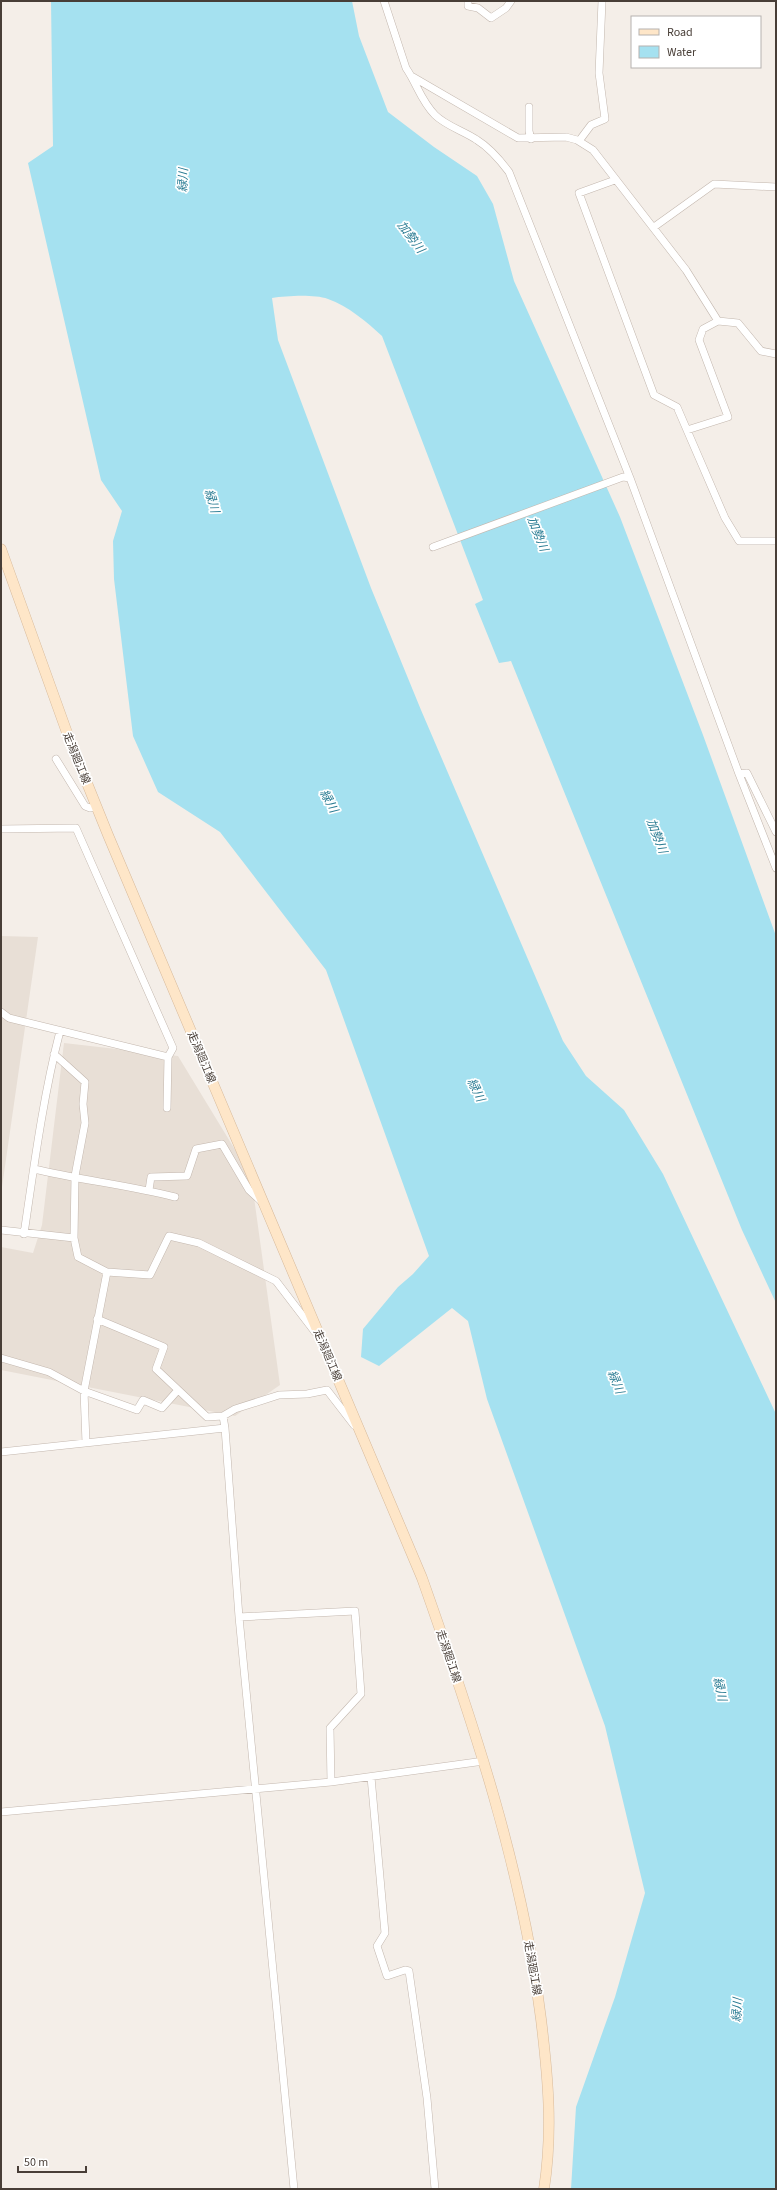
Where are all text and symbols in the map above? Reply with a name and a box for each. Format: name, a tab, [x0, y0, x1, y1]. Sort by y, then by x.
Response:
legend	[631, 16, 761, 68]
text: Road	[667, 24, 693, 41]
text: Water	[667, 44, 697, 61]
water label: 緑川	[175, 166, 192, 192]
water label: 加勢川	[393, 218, 429, 258]
water label: 緑川	[200, 487, 224, 517]
water label: 加勢川	[523, 514, 553, 556]
street label: 走潟廻江線	[59, 730, 94, 786]
water label: 緑川	[315, 787, 343, 818]
water label: 加勢川	[642, 816, 672, 858]
street label: 走潟廻江線	[184, 1029, 219, 1085]
water label: 緑川	[463, 1076, 489, 1107]
street label: 走潟廻江線	[310, 1327, 345, 1383]
water label: 緑川	[603, 1368, 629, 1398]
street label: 走潟廻江線	[432, 1628, 465, 1685]
water label: 緑川	[709, 1676, 731, 1705]
street label: 走潟廻江線	[520, 1940, 545, 1996]
water label: 緑川	[728, 1995, 747, 2023]
scale bar	[18, 2148, 86, 2174]
text: 50 m	[24, 2154, 48, 2171]

